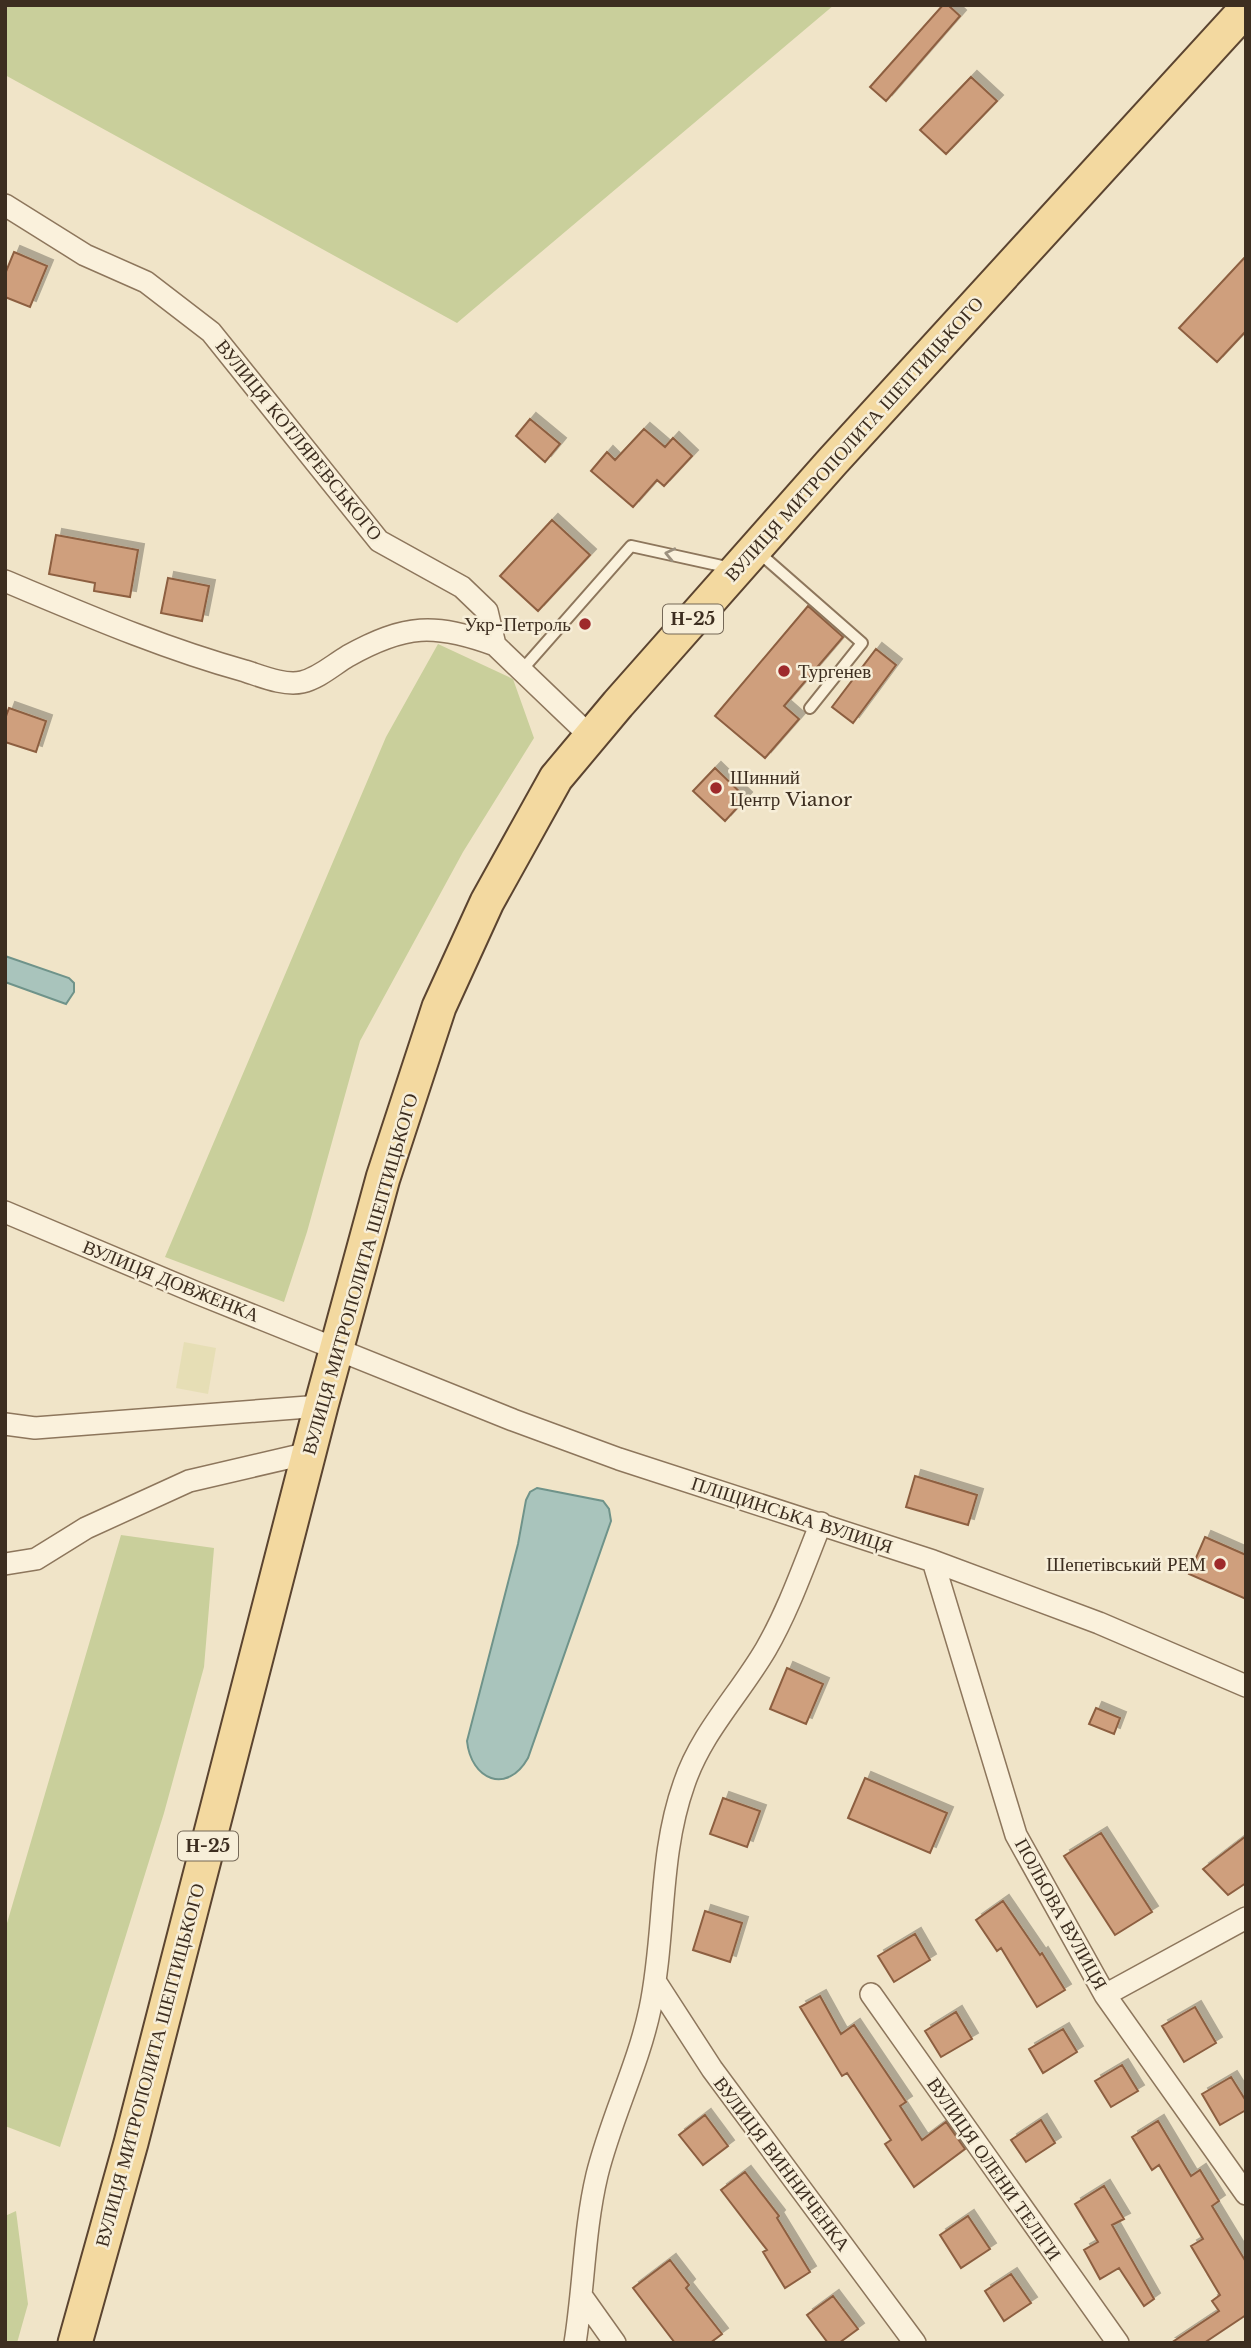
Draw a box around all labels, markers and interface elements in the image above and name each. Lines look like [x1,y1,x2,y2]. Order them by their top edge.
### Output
street label: ВУЛИЦЯ МИТРОПОЛИТА ШЕПТИЦЬКОГО [720,292,988,586]
street label: ВУЛИЦЯ КОТЛЯРЕВСЬКОГО [211,335,387,545]
one-way arrow [664,548,676,563]
road number: Н-25 [663,604,723,634]
place label: Укр-Петроль [464,613,571,636]
marker: Укр-Петроль [577,616,593,632]
place label: Тургенев [798,660,871,683]
marker: Тургенев [776,663,792,679]
place label: Шинний Центр Vianor [730,766,852,811]
marker: Шинний Центр Vianor [708,780,724,796]
street label: ВУЛИЦЯ МИТРОПОЛИТА ШЕПТИЦЬКОГО [297,1091,423,1457]
street label: ВУЛИЦЯ ДОВЖЕНКА [79,1235,263,1327]
street label: ПЛІЩИНСЬКА ВУЛИЦЯ [688,1472,896,1559]
place label: Шепетівський РЕМ [1046,1553,1206,1576]
marker: Шепетівський РЕМ [1212,1556,1228,1572]
road number: Н-25 [178,1832,238,1860]
street label: ПОЛЬОВА ВУЛИЦЯ [1010,1834,1112,1994]
street label: ВУЛИЦЯ МИТРОПОЛИТА ШЕПТИЦЬКОГО [90,1881,210,2249]
street label: ВУЛИЦЯ ВИННИЧЕНКА [709,2072,855,2256]
street label: ВУЛИЦЯ ОЛЕНИ ТЕЛІГИ [922,2073,1066,2265]

